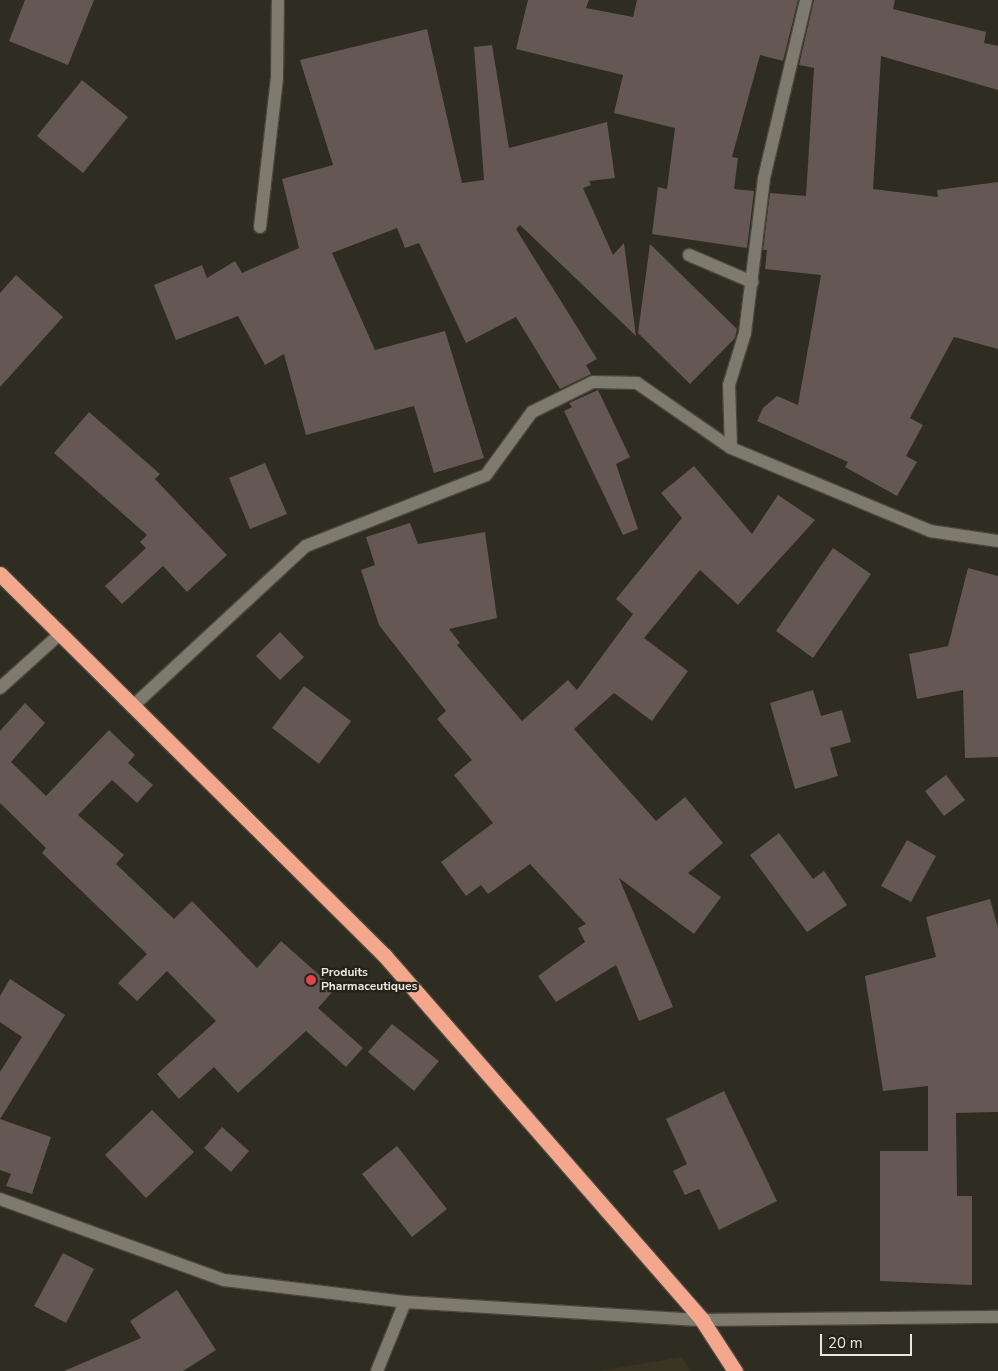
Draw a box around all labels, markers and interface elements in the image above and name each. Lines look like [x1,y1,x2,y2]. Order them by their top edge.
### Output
place label: Produits Pharmaceutiques [321,966,417,994]
marker: Produits Pharmaceutiques [305,974,317,986]
scale bar [823,1324,916,1356]
text: 20 m [828,1333,863,1353]

